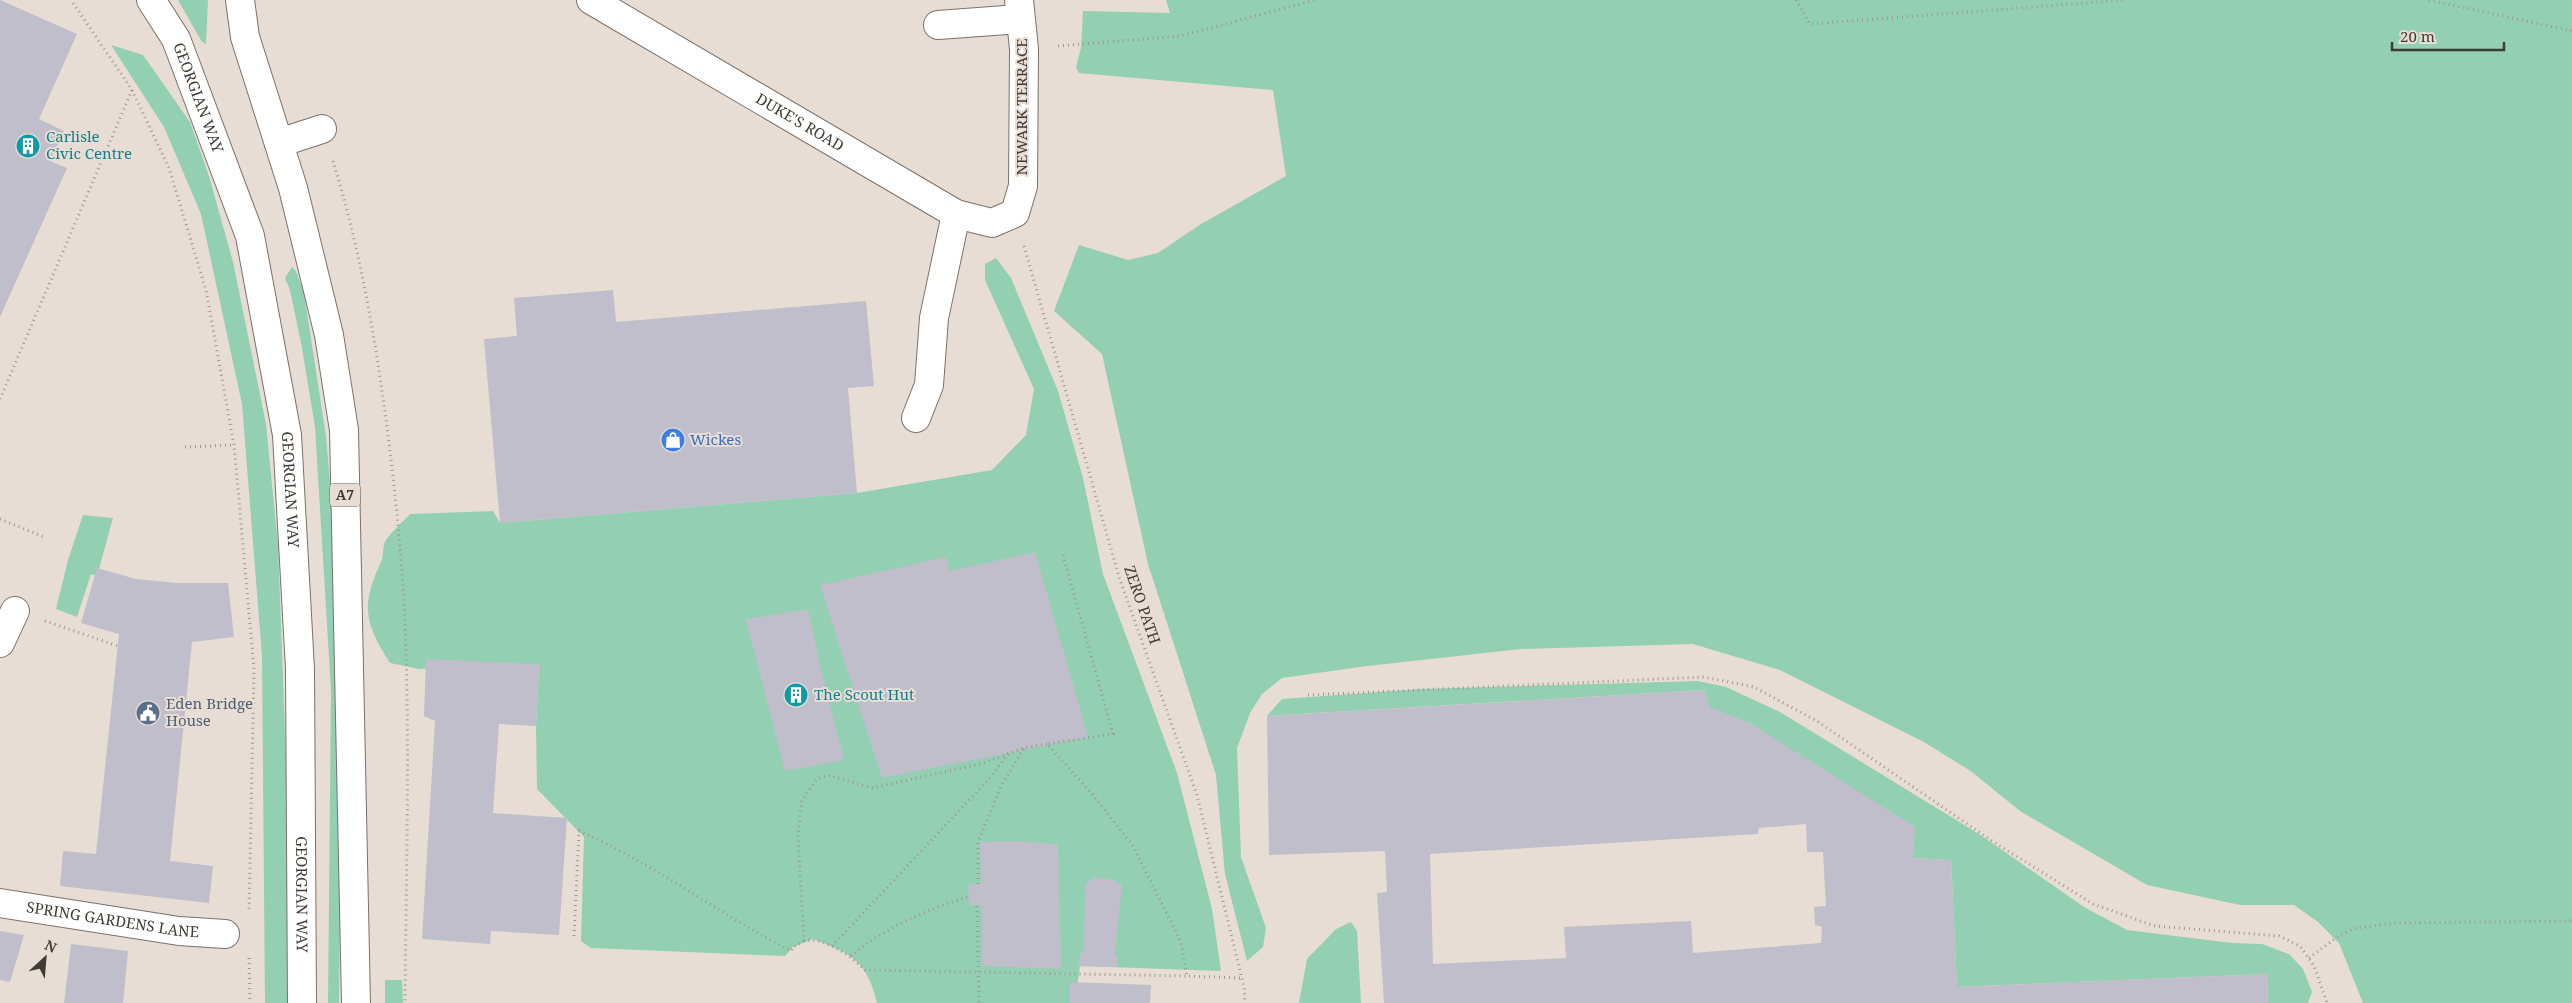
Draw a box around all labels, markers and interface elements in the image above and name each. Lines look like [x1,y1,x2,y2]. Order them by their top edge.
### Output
scale bar [2392,20,2504,52]
text: 20 m [2400,26,2435,46]
street label: NEWARK TERRACE [1011,38,1031,176]
street label: GEORGIAN WAY [169,39,229,156]
street label: DUKE'S ROAD [753,88,848,155]
place label: Carlisle Civic Centre [46,126,132,163]
building icon: Carlisle Civic Centre [15,133,41,159]
shop icon: Wickes [660,427,686,453]
place label: Wickes [690,429,741,449]
street label: GEORGIAN WAY [278,431,304,549]
road number: A7 [330,484,360,506]
street label: ZERO PATH [1120,563,1166,647]
building icon: The Scout Hut [783,682,809,708]
place label: The Scout Hut [814,684,914,704]
place label: Eden Bridge House [166,693,253,730]
public building icon: Eden Bridge House [135,700,161,726]
street label: GEORGIAN WAY [292,836,313,953]
street label: SPRING GARDENS LANE [25,896,200,941]
north arrow [20,933,70,983]
text: N [42,935,60,957]

